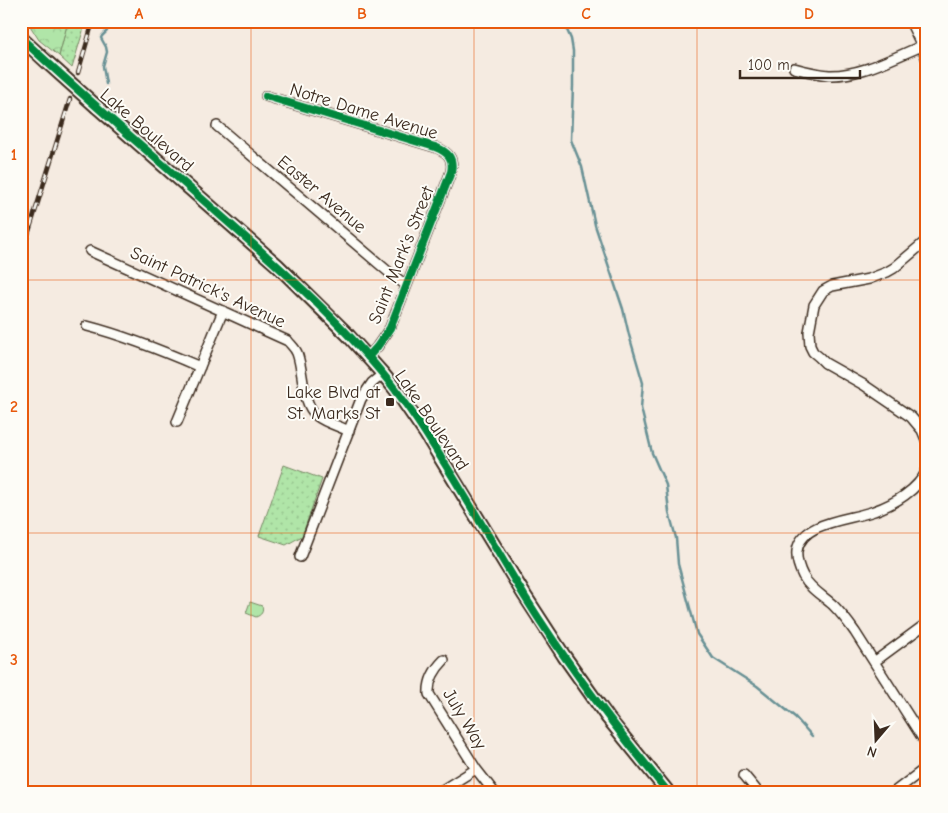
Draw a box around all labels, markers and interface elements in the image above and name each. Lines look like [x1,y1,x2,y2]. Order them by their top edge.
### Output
text: A [135,5,144,23]
text: B [357,5,367,23]
text: C [581,5,591,23]
text: D [804,5,814,23]
scale bar [740,48,860,80]
text: 100 m [748,56,790,74]
street label: Notre Dame Avenue [287,79,440,144]
street label: Lake Boulevard [96,84,198,177]
text: 1 [11,146,17,164]
street label: Easter Avenue [273,151,370,238]
street label: Saint Mark's Street [364,182,439,327]
street label: Saint Patrick's Avenue [127,242,289,333]
street label: Lake Boulevard [390,366,473,475]
place label: Lake Blvd at St. Marks St [286,382,381,424]
marker: Lake Blvd at St. Marks St [384,396,396,408]
text: 2 [10,398,18,416]
text: 3 [10,651,18,669]
street label: July Way [438,685,491,754]
north arrow [850,716,900,766]
text: N [865,742,879,761]

